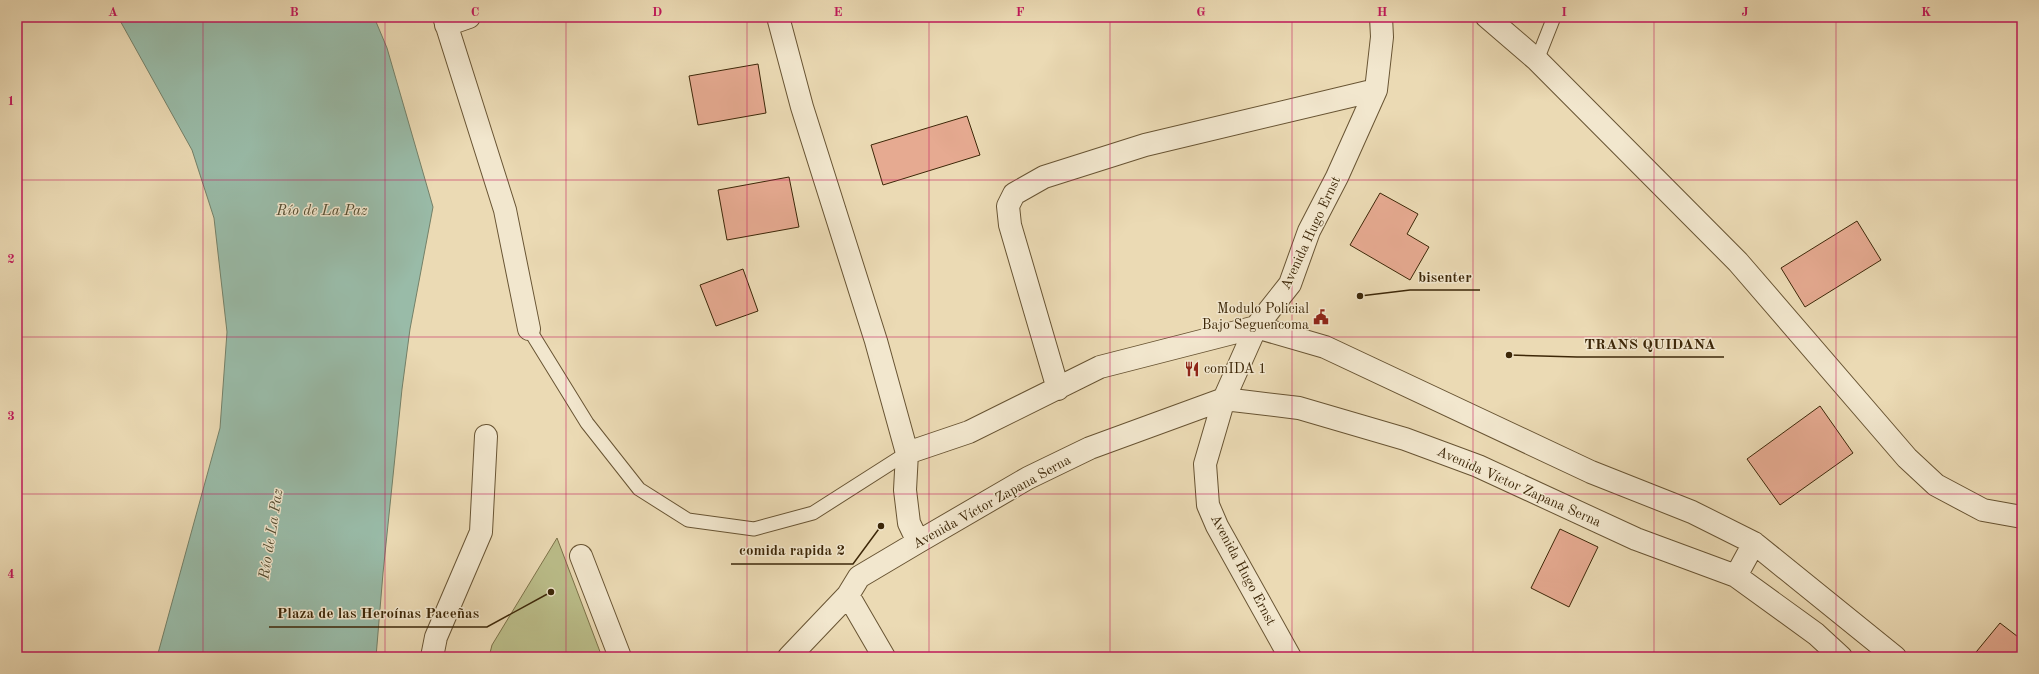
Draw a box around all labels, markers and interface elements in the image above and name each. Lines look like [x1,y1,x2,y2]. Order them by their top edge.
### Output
text: A [108,6,118,19]
text: B [289,6,299,19]
text: C [471,6,479,19]
text: D [652,6,662,19]
text: E [834,6,843,19]
text: F [1016,6,1025,19]
text: G [1196,6,1206,19]
text: H [1377,6,1388,19]
text: I [1561,6,1567,19]
text: J [1741,6,1749,19]
text: K [1921,6,1931,19]
text: 1 [7,95,15,108]
street label: Avenida Hugo Ernst [1279,174,1343,292]
water label: Río de La Paz [275,204,368,219]
text: 2 [7,253,15,266]
callout: bisenter [1410,263,1480,290]
text: bisenter [1418,271,1472,286]
place label: Modulo Policial Bajo Seguencoma [1202,302,1309,332]
public building icon: Modulo Policial Bajo Seguencoma [1312,308,1330,326]
callout: TRANS QUIDANA [1577,330,1724,357]
text: TRANS QUIDANA [1584,338,1716,353]
restaurant icon: comIDA 1 [1183,360,1201,378]
place label: comIDA 1 [1204,362,1266,376]
text: 3 [7,410,15,423]
street label: Avenida Víctor Zapana Serna [1435,444,1603,530]
street label: Avenida Víctor Zapana Serna [911,453,1073,551]
water label: Río de La Paz [257,487,287,581]
street label: Avenida Hugo Ernst [1208,512,1278,628]
callout: comida rapida 2 [731,537,853,564]
text: comida rapida 2 [739,544,845,559]
text: 4 [7,568,15,581]
callout: Plaza de las Heroínas Paceñas [269,600,487,627]
text: Plaza de las Heroínas Paceñas [277,607,479,622]

